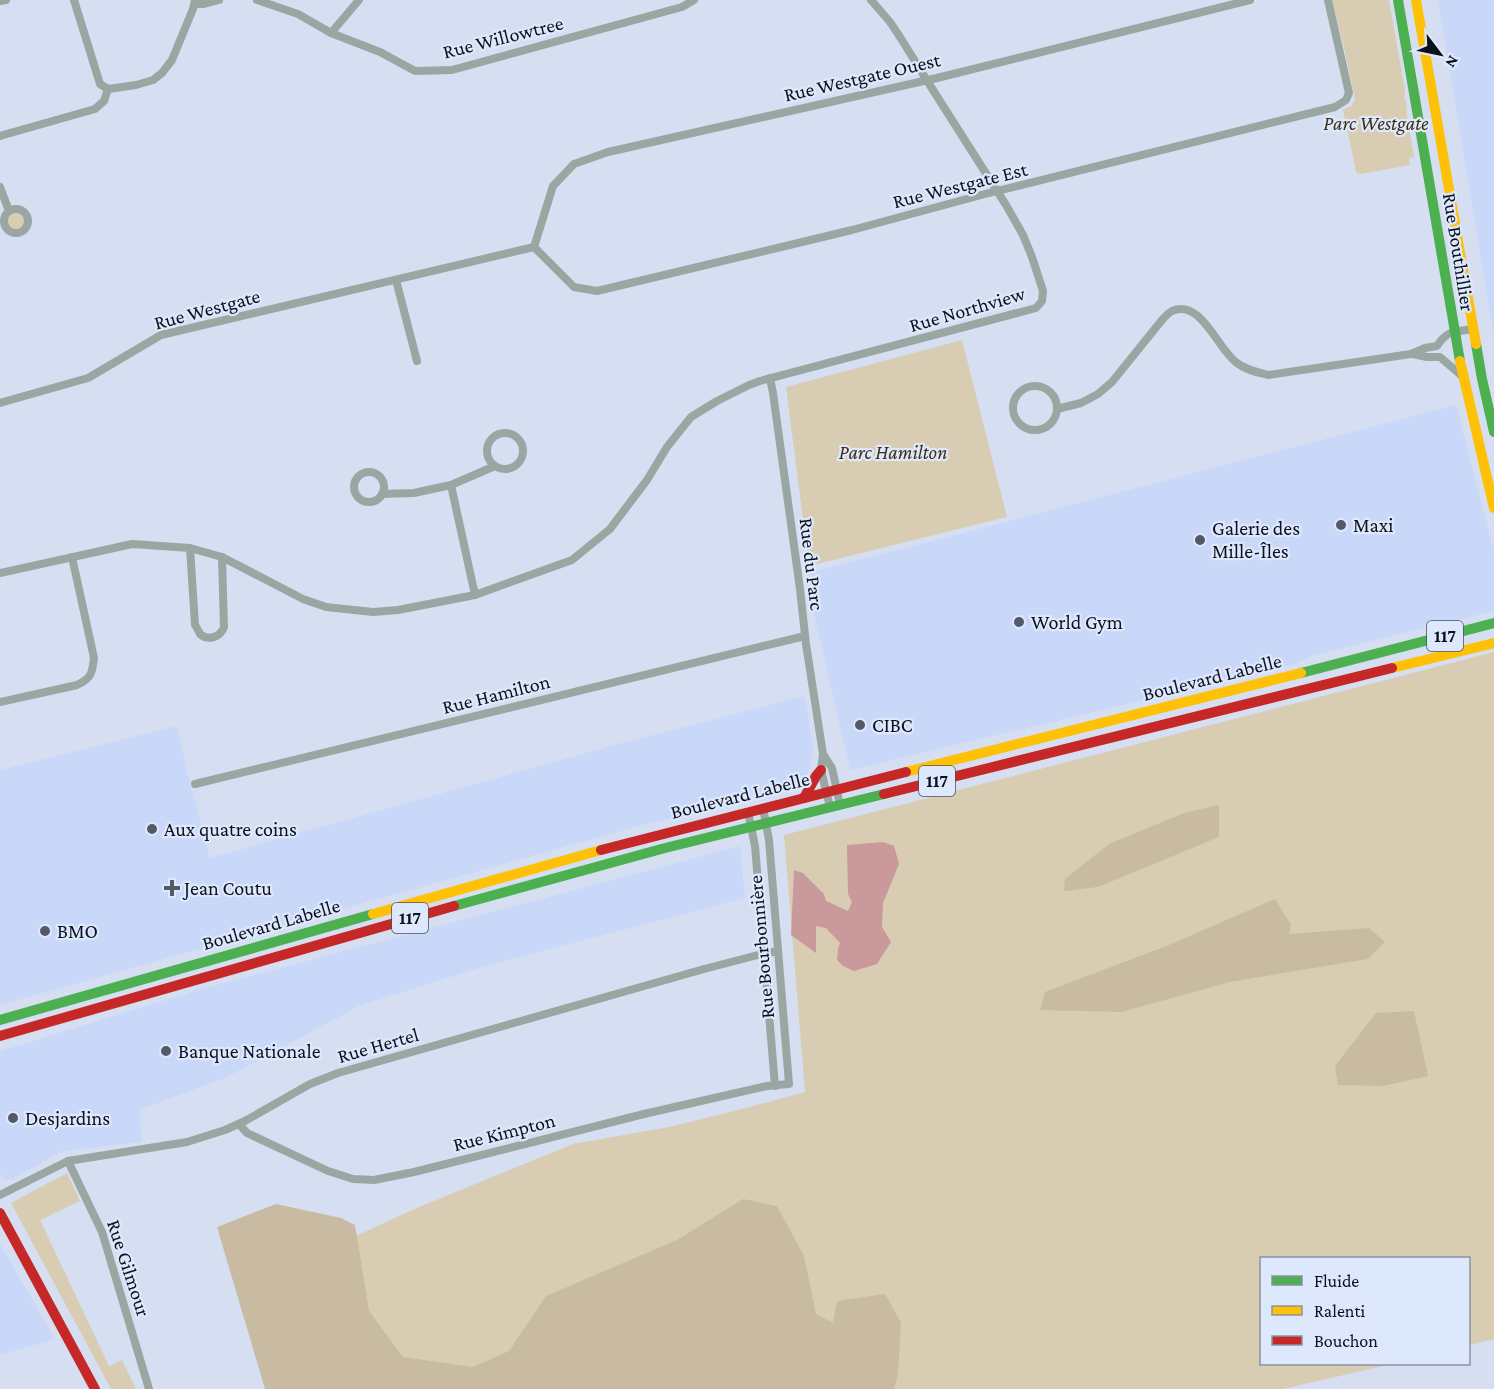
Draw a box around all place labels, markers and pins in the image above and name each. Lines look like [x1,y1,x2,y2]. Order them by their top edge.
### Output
place label: Maxi [1353,514,1394,536]
place label: Galerie des Mille-Îles [1212,517,1300,562]
marker: Maxi [1334,518,1348,532]
marker: Galerie des Mille-Îles [1193,533,1207,547]
place label: World Gym [1031,611,1123,634]
marker: World Gym [1012,615,1026,629]
place label: CIBC [872,714,913,736]
marker: CIBC [853,718,867,732]
place label: Aux quatre coins [164,818,297,841]
marker: Aux quatre coins [145,822,159,836]
place label: Jean Coutu [182,877,272,900]
marker: Jean Coutu [165,881,179,895]
place label: BMO [57,920,98,942]
marker: BMO [38,924,52,938]
place label: Banque Nationale [178,1040,321,1063]
marker: Banque Nationale [159,1044,173,1058]
place label: Desjardins [25,1107,110,1130]
marker: Desjardins [6,1111,20,1125]

